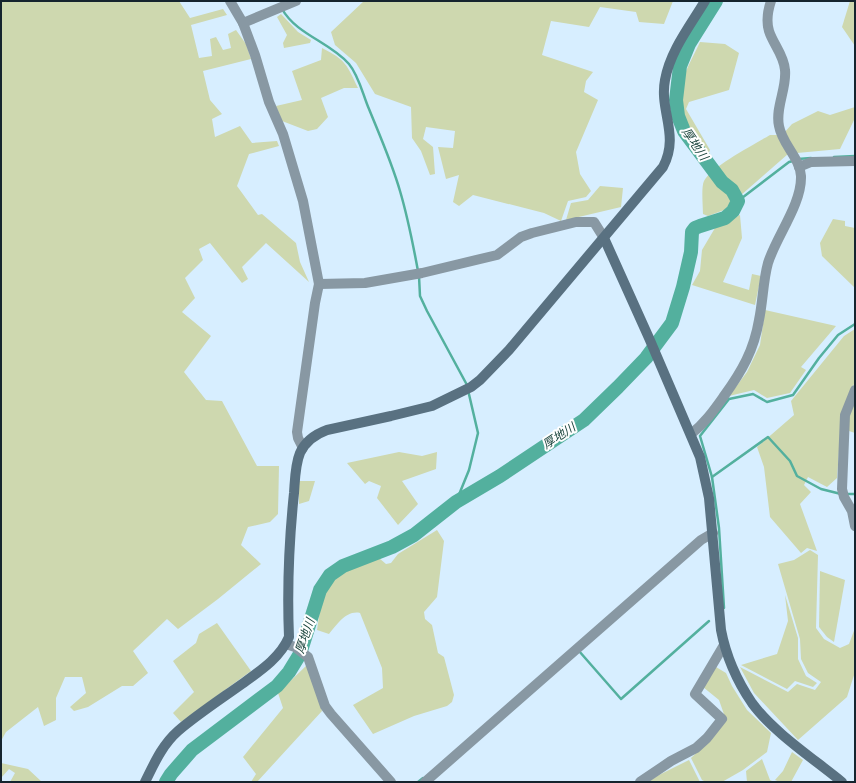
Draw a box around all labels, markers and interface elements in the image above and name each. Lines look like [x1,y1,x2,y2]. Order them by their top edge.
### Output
water label: 厚地川 [679,125,712,164]
water label: 厚地川 [540,419,580,452]
water label: 厚地川 [293,615,318,655]

